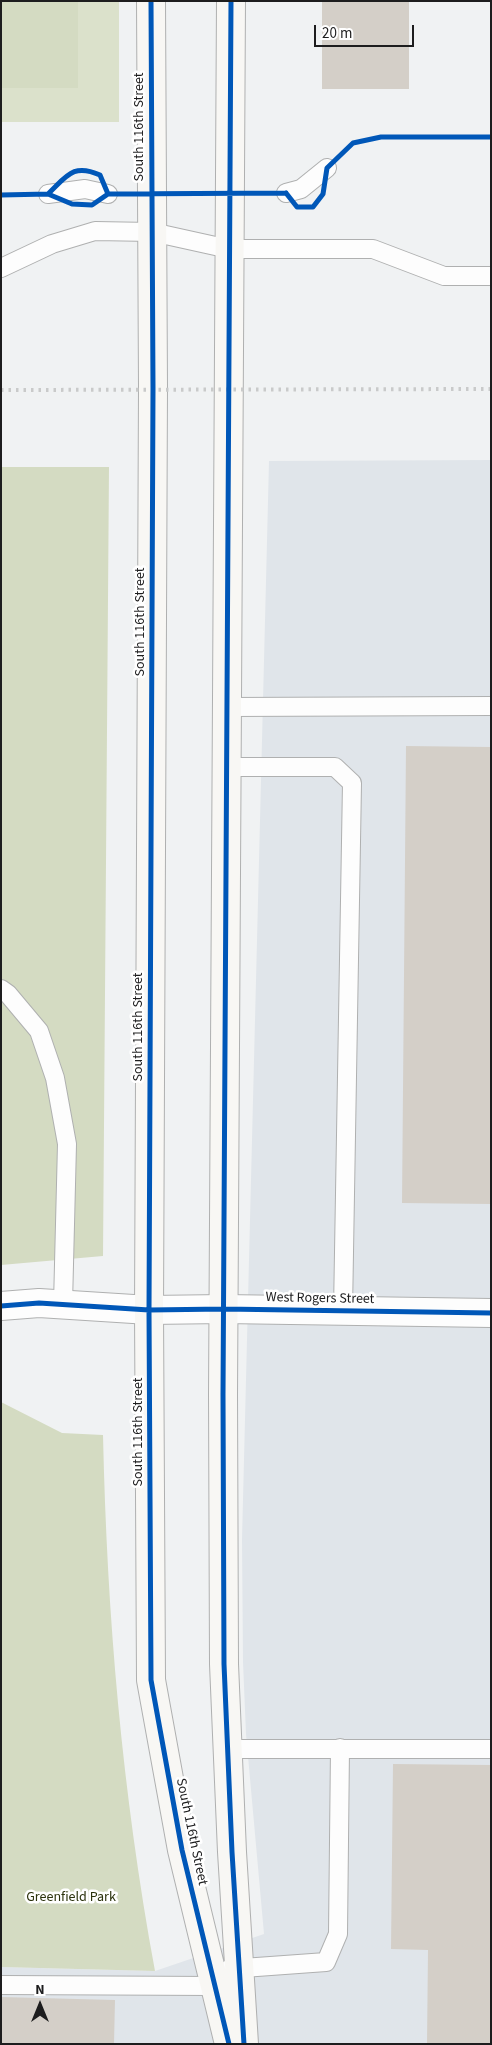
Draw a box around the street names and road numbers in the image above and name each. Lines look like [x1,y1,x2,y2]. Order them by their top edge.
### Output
street label: South 116th Street [132,73,148,181]
street label: South 116th Street [133,568,149,676]
street label: South 116th Street [131,973,147,1081]
street label: West Rogers Street [265,1290,375,1308]
street label: South 116th Street [131,1378,147,1486]
street label: South 116th Street [171,1777,211,1887]

